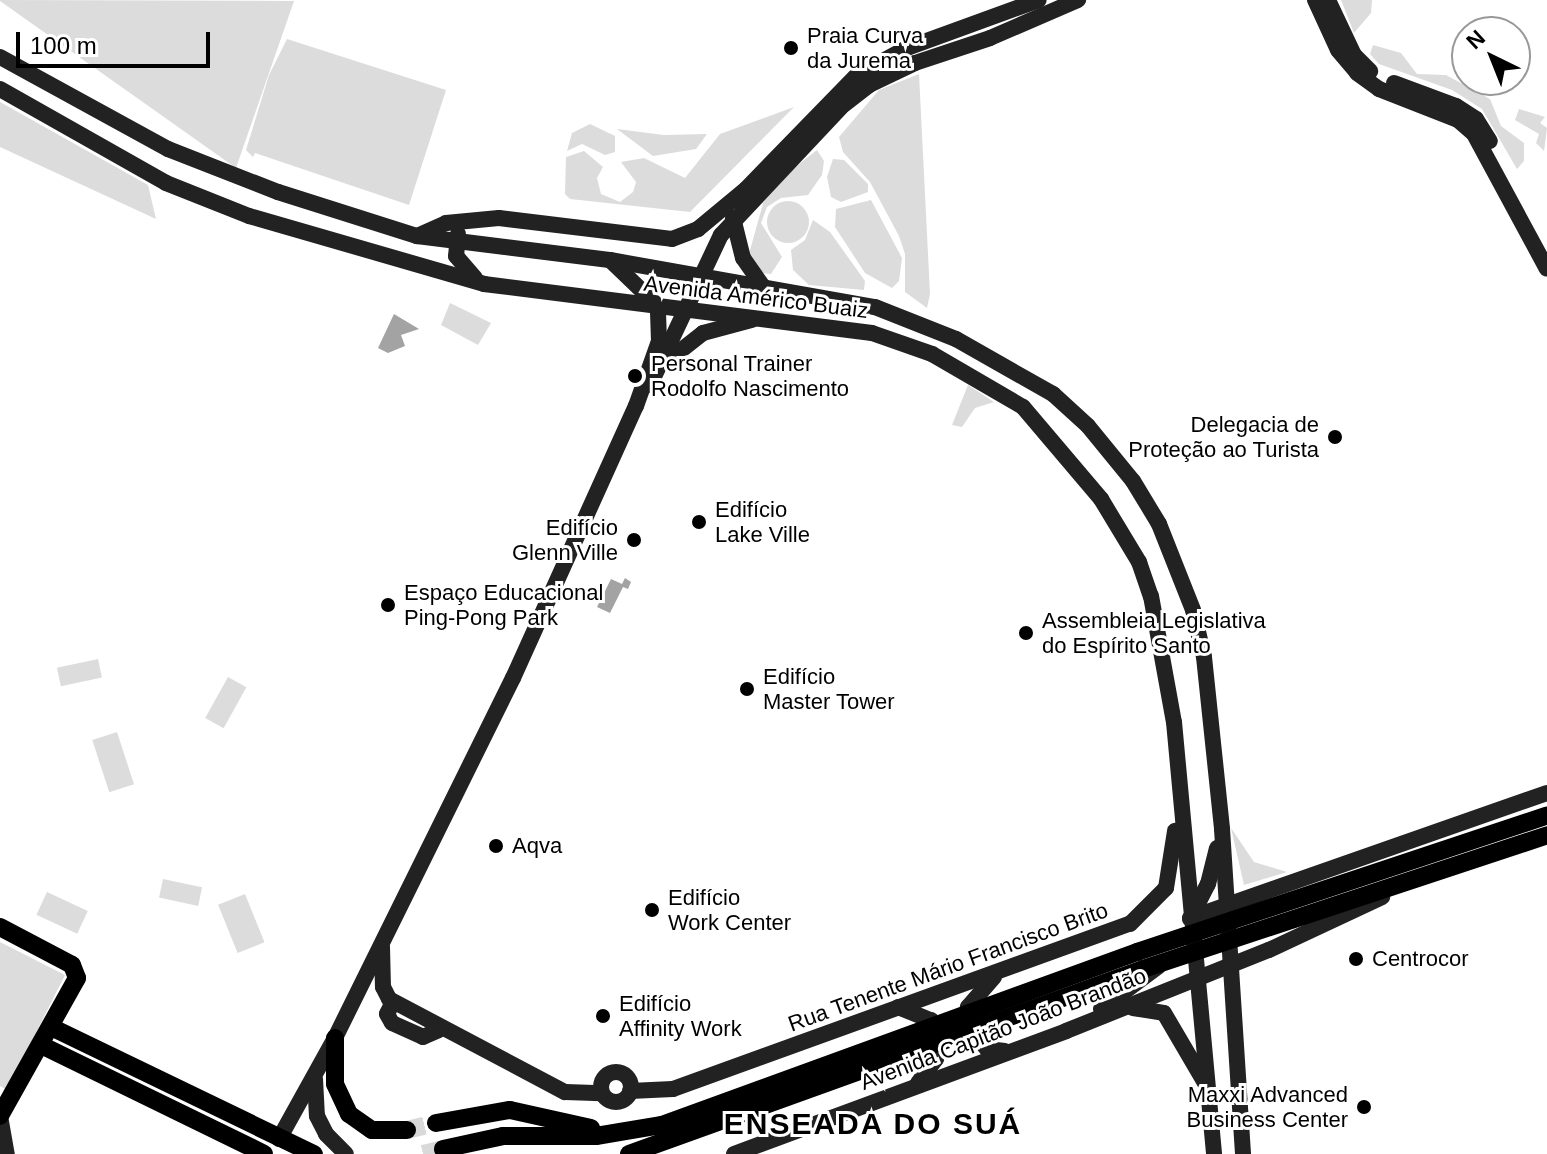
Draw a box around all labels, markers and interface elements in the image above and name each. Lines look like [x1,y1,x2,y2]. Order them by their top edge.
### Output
scale bar [20,16,214,66]
north arrow [1451,16,1531,96]
place label: Praia Curva da Jurema [807,22,923,74]
text: N [1461,25,1490,54]
text: 100 m [30,32,97,59]
marker: Praia Curva da Jurema [782,39,800,57]
street label: Avenida Américo Buaiz [642,270,870,324]
place label: Personal Trainer Rodolfo Nascimento [651,350,849,402]
marker: Personal Trainer Rodolfo Nascimento [626,367,644,385]
place label: Delegacia de Proteção ao Turista [1128,411,1319,462]
marker: Delegacia de Proteção ao Turista [1326,428,1344,446]
place label: Edifício Lake Ville [715,496,810,548]
marker: Edifício Lake Ville [690,513,708,531]
place label: Edifício Glenn Ville [512,514,618,566]
marker: Edifício Glenn Ville [625,531,643,549]
place label: Espaço Educacional Ping-Pong Park [404,579,603,630]
marker: Espaço Educacional Ping-Pong Park [379,596,397,614]
place label: Assembleia Legislativa do Espírito Santo [1042,607,1266,658]
marker: Assembleia Legislativa do Espírito Santo [1017,624,1035,642]
place label: Edifício Master Tower [763,663,895,714]
marker: Edifício Master Tower [738,680,756,698]
place label: Aqva [512,833,562,859]
marker: Aqva [487,837,505,855]
place label: Edifício Work Center [668,884,791,936]
street label: Rua Tenente Mário Francisco Brito [784,897,1112,1037]
marker: Edifício Work Center [643,901,661,919]
place label: Centrocor [1372,946,1469,972]
marker: Centrocor [1347,950,1365,968]
street label: Avenida Capitão João Brandão [856,962,1150,1096]
place label: Edifício Affinity Work [619,990,742,1042]
marker: Edifício Affinity Work [594,1007,612,1025]
place label: Maxxi Advanced Business Center [1187,1081,1348,1132]
marker: Maxxi Advanced Business Center [1355,1098,1373,1116]
district label: ENSEADA DO SUÁ [723,1106,1023,1142]

